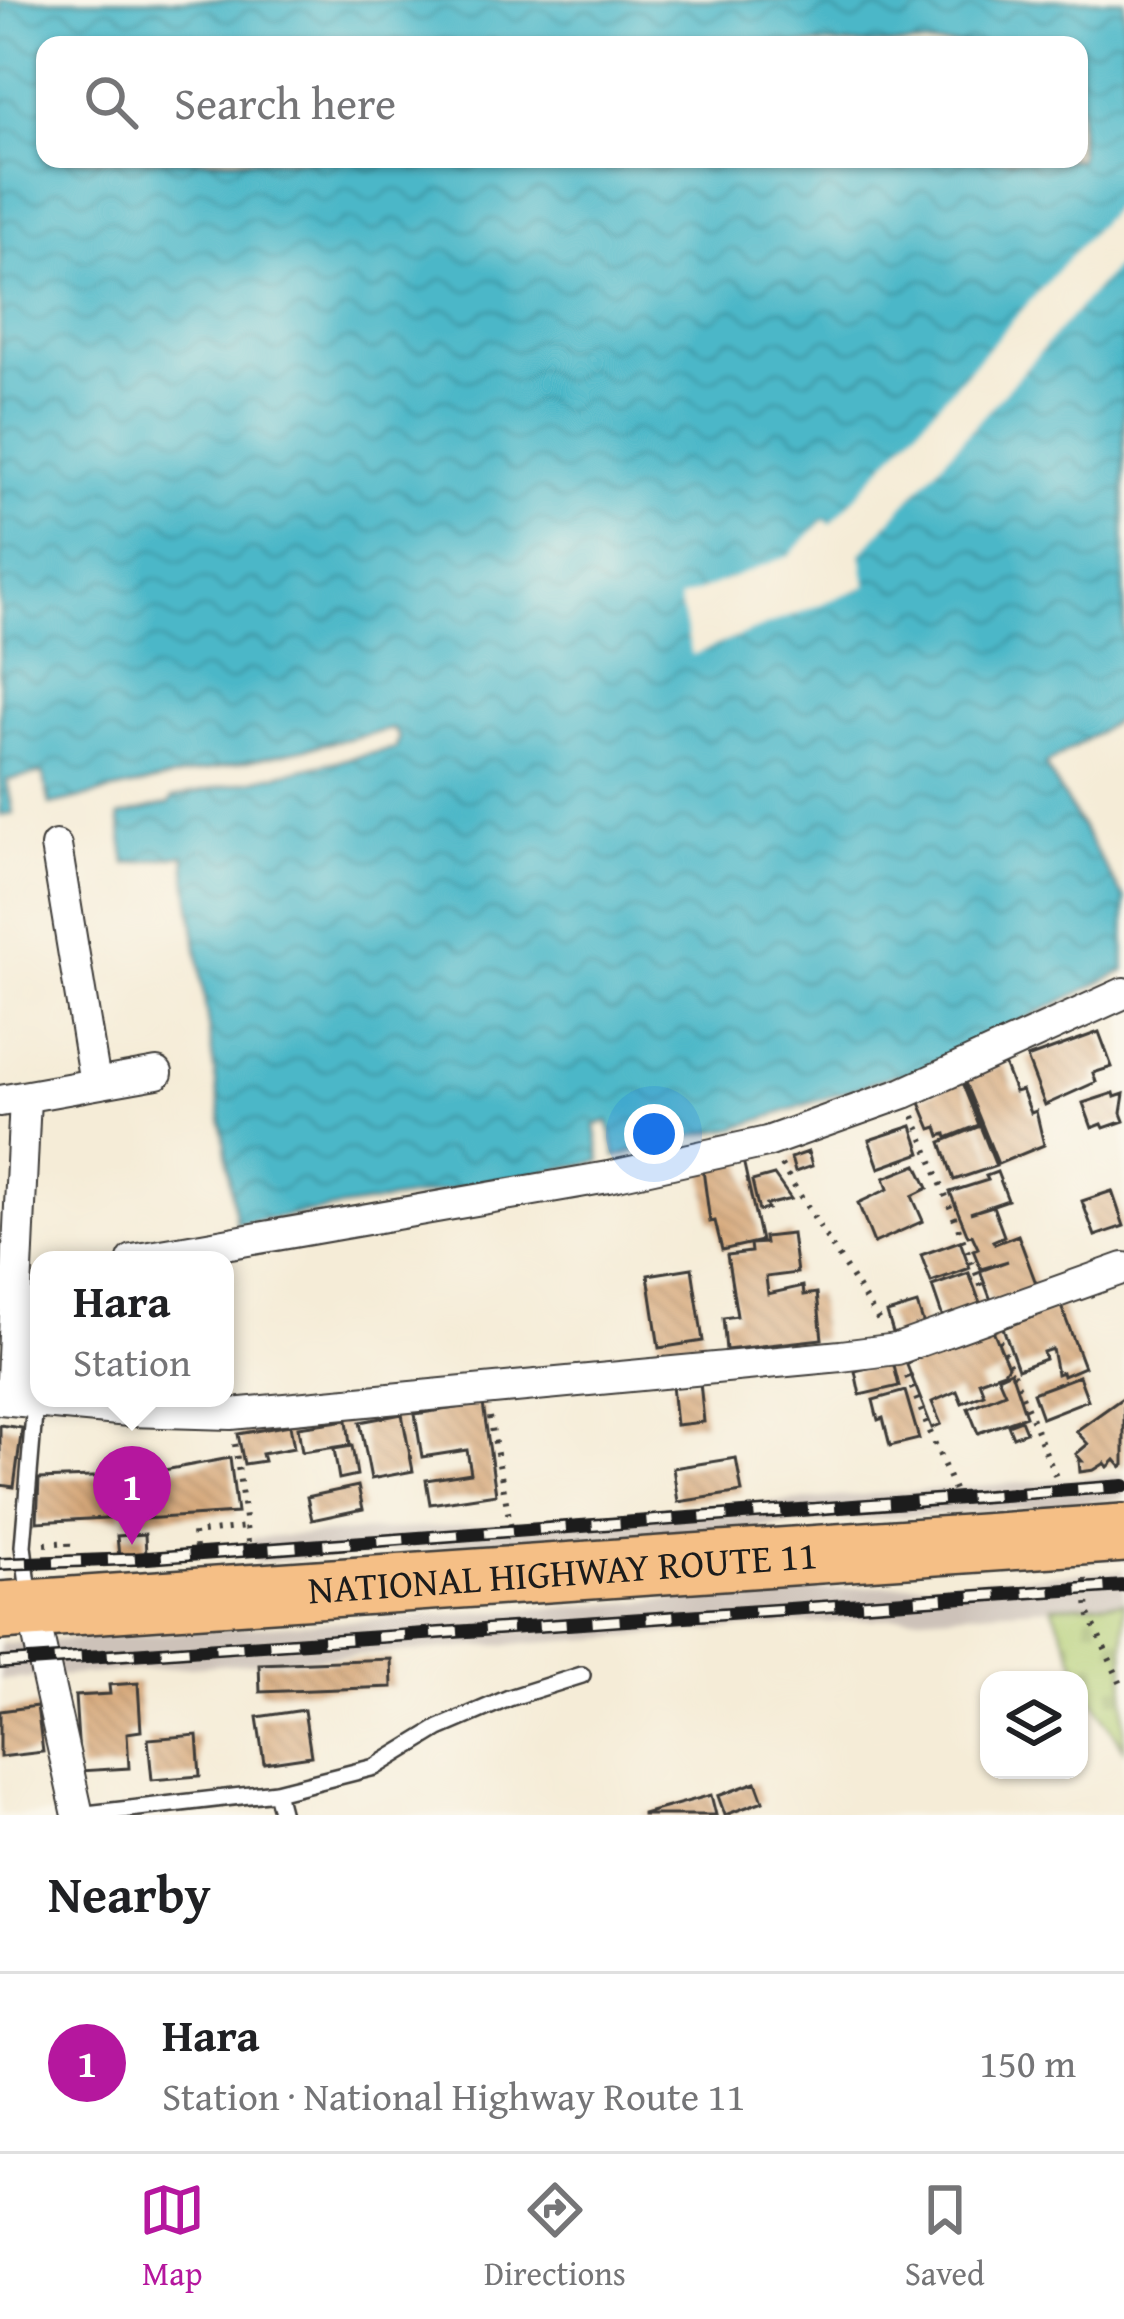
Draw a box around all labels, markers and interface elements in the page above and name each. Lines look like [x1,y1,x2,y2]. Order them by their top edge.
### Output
search box [36,36,1088,168]
icon: search [78,69,144,135]
text: Search here [174,70,396,135]
your location [624,1104,684,1164]
popup [30,1251,234,1407]
text: Hara [73,1268,171,1333]
text: Station [73,1333,191,1390]
pin: 1 [93,1446,171,1545]
street label: NATIONAL HIGHWAY ROUTE 11 [306,1525,819,1618]
map controls [980,1671,1088,1779]
button: layers [980,1671,1088,1779]
text: Nearby [48,1856,211,1931]
text: Hara [162,2002,260,2067]
text: 1 [77,2034,97,2091]
text: 150 m [979,2034,1076,2091]
text: Station · National Highway Route 11 [162,2067,745,2124]
tab: Map [139,2177,205,2297]
tab: Directions [484,2177,626,2297]
tab: Saved [905,2177,985,2297]

